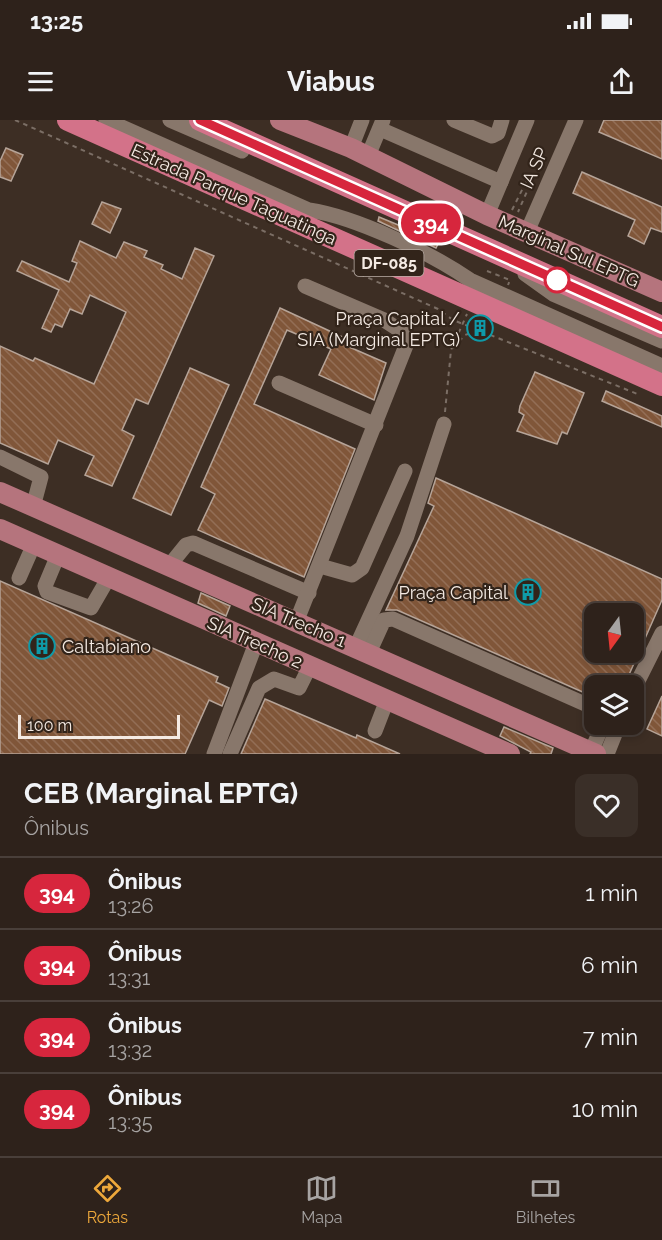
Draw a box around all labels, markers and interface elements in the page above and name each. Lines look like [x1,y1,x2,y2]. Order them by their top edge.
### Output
text: 13:25 [30,8,83,34]
icon: menu [24,65,57,98]
icon: share [605,65,638,98]
text: Viabus [287,66,375,97]
street label: Estrada Parque Taguatinga [128,139,340,249]
street label: IA SP [516,144,552,192]
line badge: 394 [396,204,466,242]
street label: Marginal Sul EPTG [495,210,643,292]
text: 394 [413,211,449,236]
road number: DF-085 [354,250,424,276]
unlabelled marker [544,267,570,293]
place label: Praça Capital / SIA (Marginal EPTG) [297,308,460,350]
building icon: Praça Capital / SIA (Marginal EPTG) [465,313,495,343]
building icon: Praça Capital [513,577,543,607]
place label: Praça Capital [399,582,508,603]
street label: SIA Trecho 1 [249,593,350,651]
north arrow [584,603,644,663]
map controls [584,603,644,735]
street label: SIA Trecho 2 [204,612,306,672]
building icon: Caltabiano [27,631,57,661]
place label: Caltabiano [62,636,151,657]
button: layers [584,675,644,735]
scale bar [18,712,180,740]
text: 100 m [27,716,72,735]
button: heart [575,774,638,837]
text: CEB (Marginal EPTG) [24,777,298,810]
text: Ônibus [24,816,89,840]
text: Ônibus [108,868,182,894]
text: 1 min [585,880,638,906]
text: 394 [39,881,75,906]
text: 13:26 [108,894,153,918]
text: Ônibus [108,940,182,966]
text: 6 min [581,952,638,978]
text: 394 [39,953,75,978]
text: 13:31 [108,966,150,990]
text: Ônibus [108,1012,182,1038]
text: 7 min [583,1024,638,1050]
text: 394 [39,1025,75,1050]
text: 13:32 [108,1038,152,1062]
text: Ônibus [108,1084,182,1110]
text: 10 min [572,1096,638,1122]
text: 394 [39,1097,75,1122]
text: 13:35 [108,1110,153,1134]
tab: Rotas [87,1172,128,1227]
tab: Mapa [301,1172,343,1227]
tab: Bilhetes [516,1172,575,1227]

